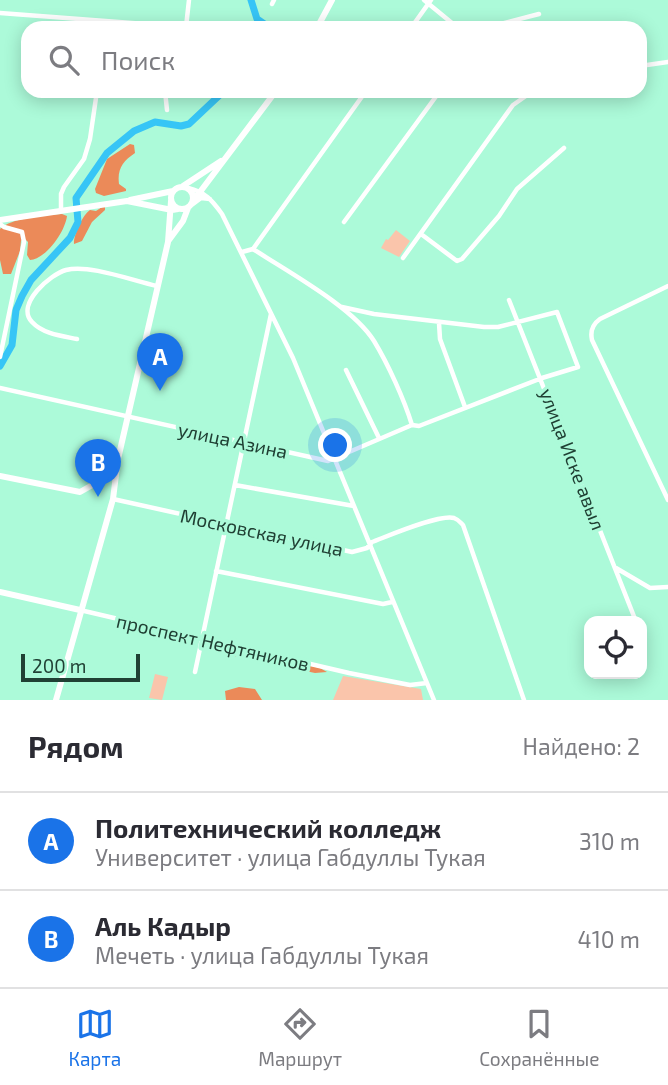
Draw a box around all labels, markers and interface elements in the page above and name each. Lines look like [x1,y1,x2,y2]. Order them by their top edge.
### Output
search box [21,21,647,98]
icon: search [45,41,83,79]
text: Поиск [101,44,175,75]
pin: A [137,333,183,391]
street label: улица Иске авыл [534,385,611,533]
street label: улица Азина [176,417,290,464]
your location [318,428,352,462]
pin: B [75,439,121,497]
street label: Московская улица [178,503,346,561]
street label: проспект Нефтяников [114,609,312,675]
map controls [584,616,647,679]
button: locate [584,616,647,679]
scale bar [21,651,140,683]
text: 200 m [32,654,86,677]
text: Рядом [28,728,124,764]
text: Найдено: 2 [523,732,640,760]
text: Политехнический колледж [95,812,441,843]
text: A [43,827,59,855]
text: 310 m [579,827,640,855]
text: Университет · улица Габдуллы Тукая [95,843,486,871]
text: Аль Кадыр [95,910,231,941]
text: B [44,925,58,953]
text: 410 m [578,925,640,953]
text: Мечеть · улица Габдуллы Тукая [95,941,429,969]
tab: Карта [68,1005,121,1070]
tab: Маршрут [258,1005,342,1070]
tab: Сохранённые [479,1005,600,1070]

